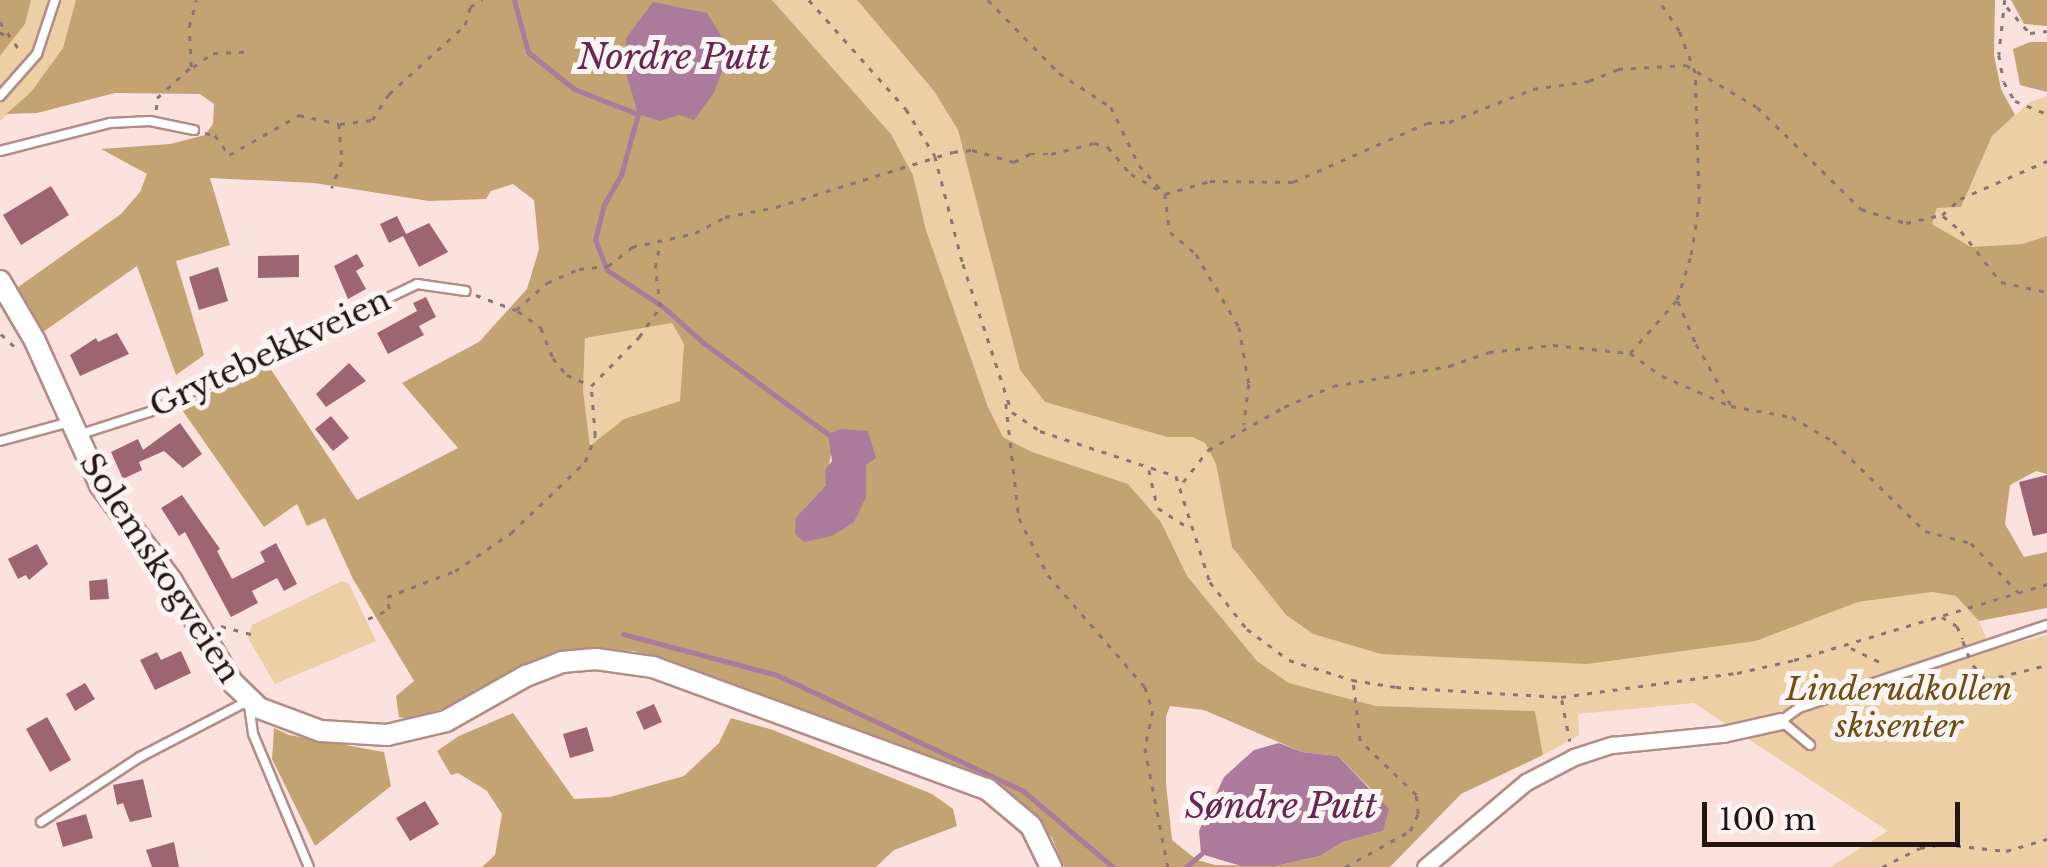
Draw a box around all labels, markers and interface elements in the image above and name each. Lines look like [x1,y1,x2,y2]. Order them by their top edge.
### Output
water label: Nordre Putt [577,36,771,78]
street label: Grytebekkveien [144,280,396,426]
street label: Solemskogveien [71,446,249,690]
park label: Linderudkollen skisenter [1785,671,2013,746]
scale bar [1707,782,1964,844]
water label: Søndre Putt [1185,785,1377,827]
text: 100 m [1719,801,1816,838]

